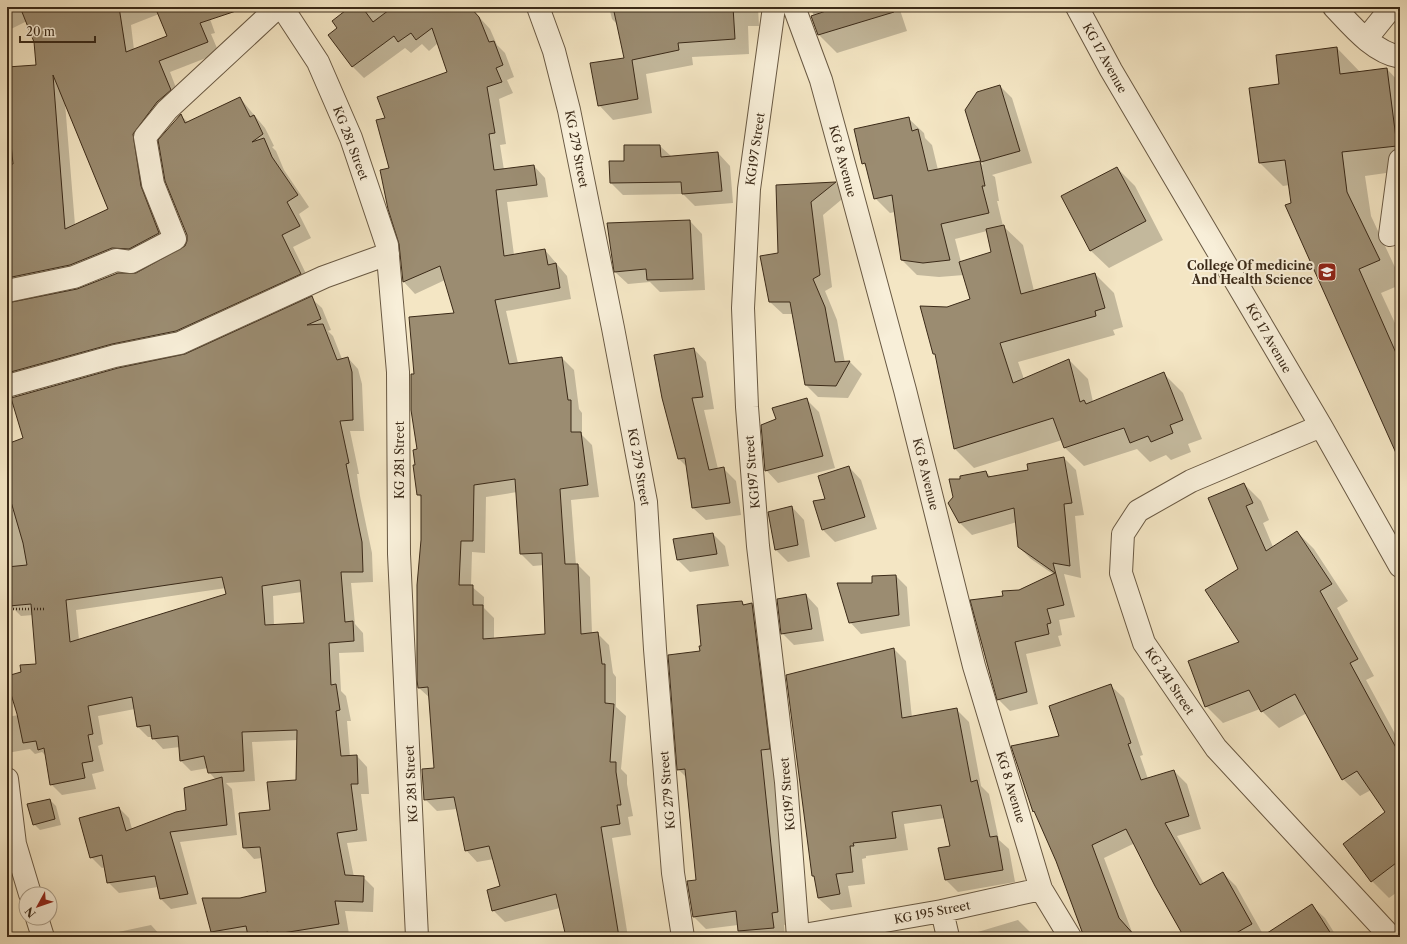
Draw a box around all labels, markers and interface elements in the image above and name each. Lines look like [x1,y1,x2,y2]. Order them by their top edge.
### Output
scale bar [20,18,95,44]
street label: KG 17 Avenue [1080,20,1131,96]
text: 20 m [26,24,55,39]
street label: KG 281 Street [330,104,372,183]
street label: KG 279 Street [562,109,592,190]
street label: KG197 Street [742,111,768,186]
street label: KG 8 Avenue [826,123,860,199]
place label: College Of medicine And Health Science [1187,258,1313,287]
school or university icon: College Of medicine And Health Science [1316,261,1338,283]
street label: KG 17 Avenue [1243,301,1295,376]
street label: KG 281 Street [392,420,407,499]
street label: KG 279 Street [625,427,653,508]
street label: KG197 Street [741,434,763,509]
street label: KG 8 Avenue [910,436,942,512]
street label: KG 241 Street [1142,645,1198,718]
street label: KG 281 Street [401,744,421,823]
street label: KG 279 Street [656,749,678,830]
street label: KG 8 Avenue [993,749,1029,825]
street label: KG197 Street [776,756,798,831]
north arrow [18,886,58,926]
street label: KG 195 Street [893,897,972,927]
text: N [22,904,39,921]

